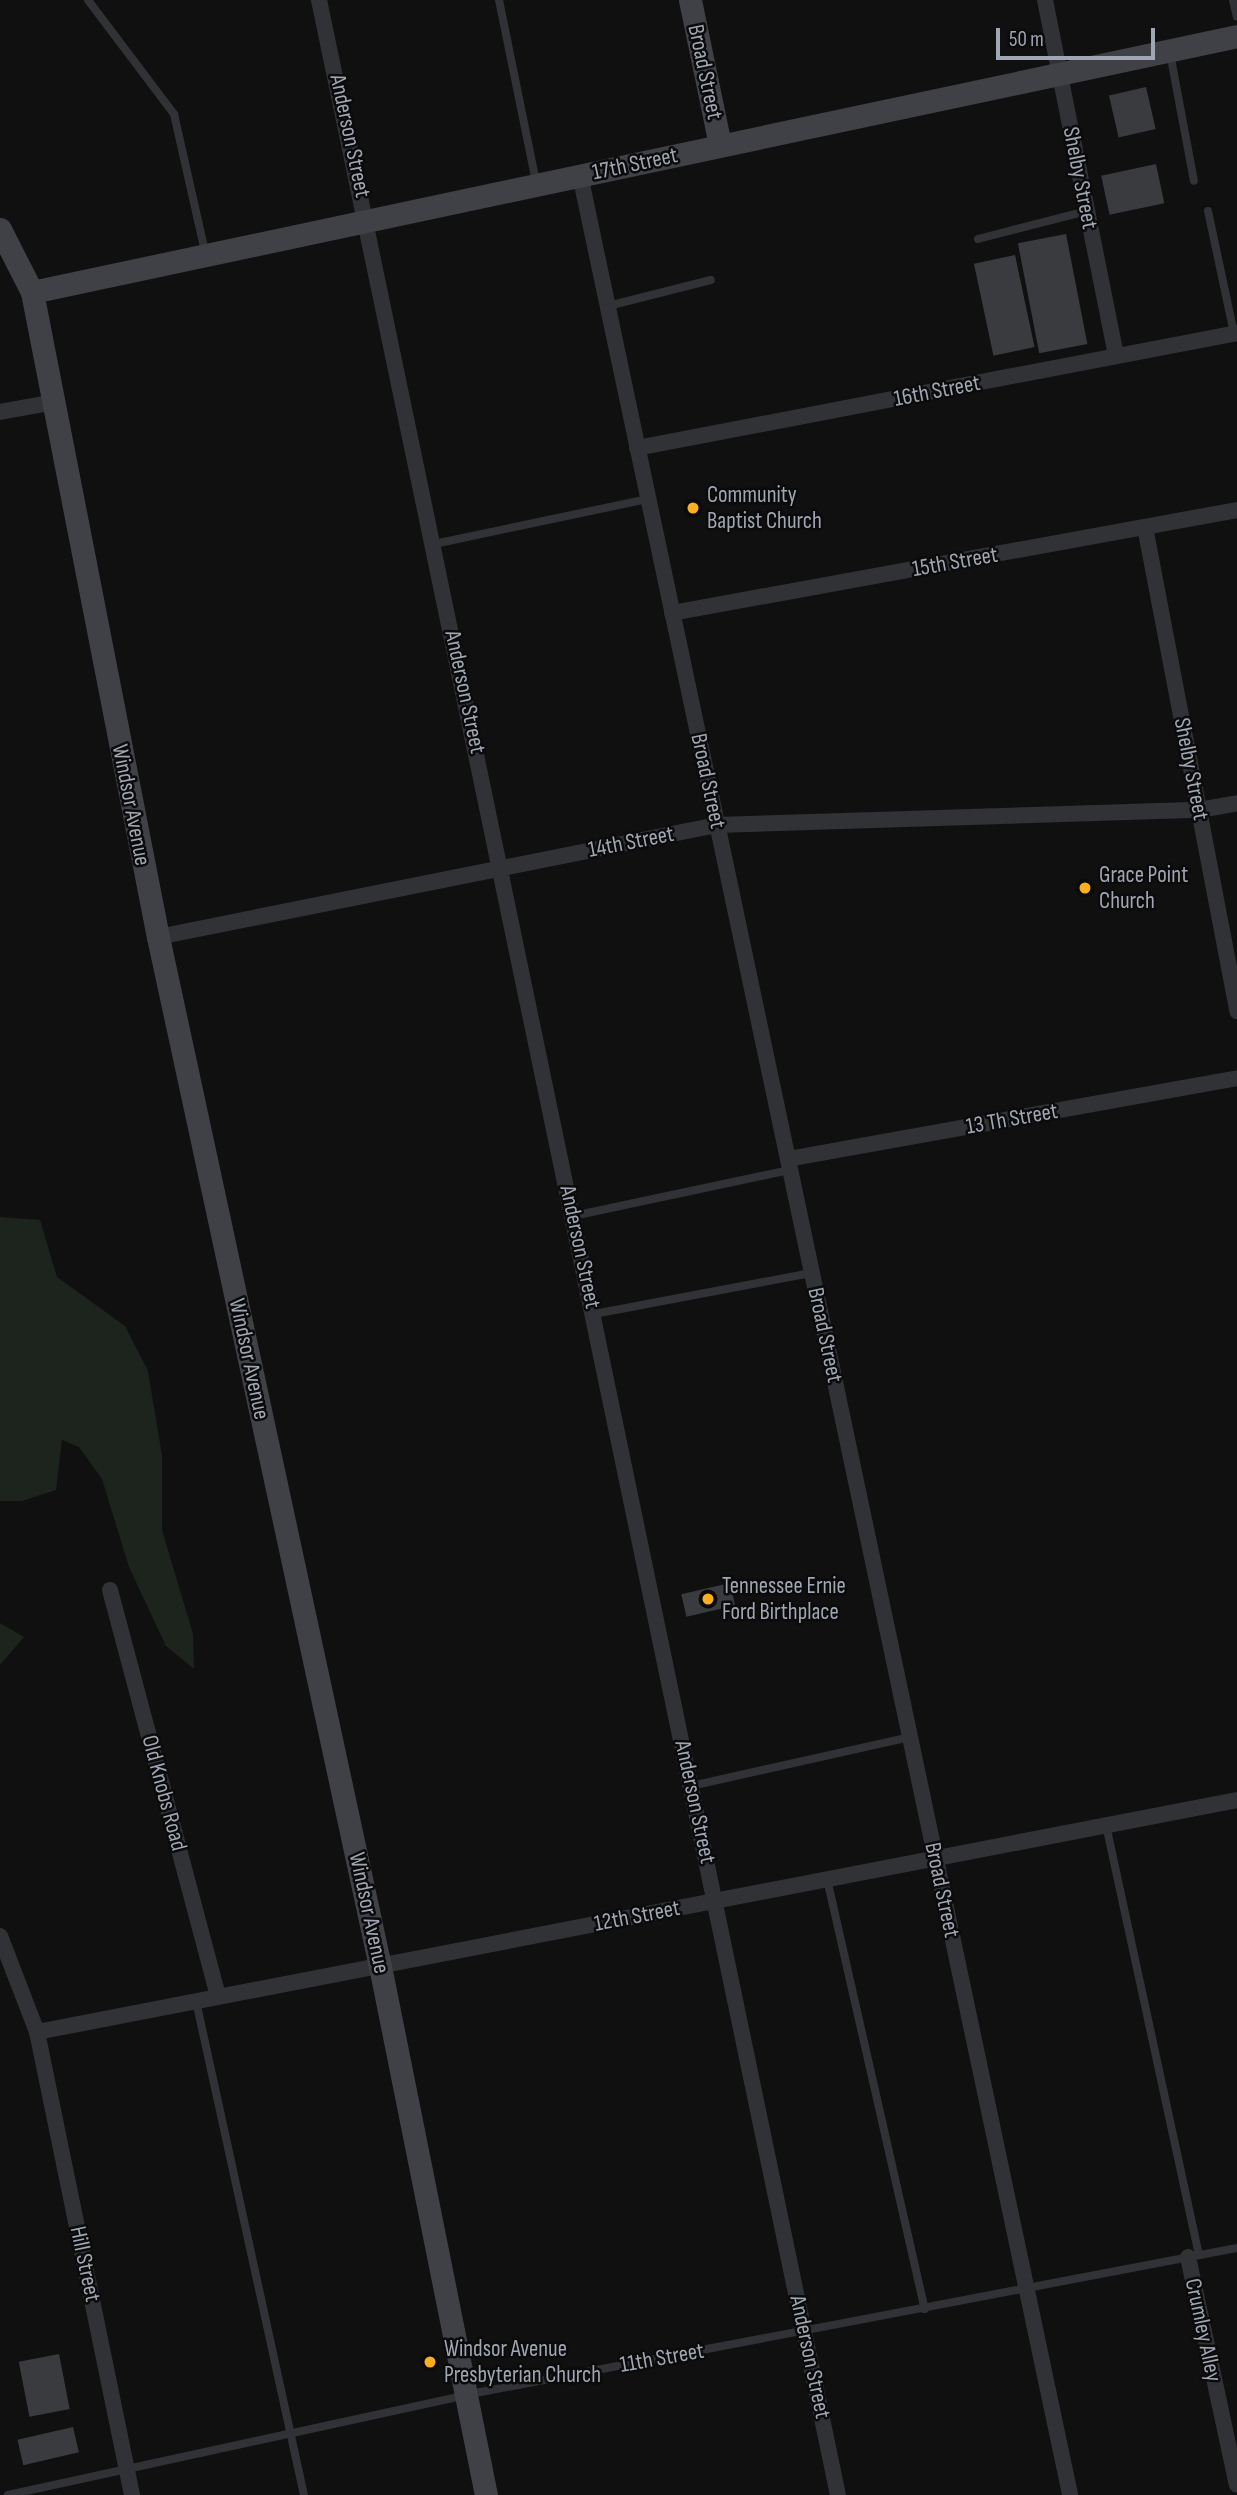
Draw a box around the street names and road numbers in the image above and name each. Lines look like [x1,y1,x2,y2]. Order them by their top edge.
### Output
street label: Broad Street [681,22,729,122]
street label: Anderson Street [324,72,376,200]
street label: Shelby Street [1057,124,1103,232]
street label: 17th Street [590,142,680,186]
street label: 16th Street [892,369,982,413]
street label: 15th Street [910,541,1000,583]
street label: Anderson Street [439,628,491,756]
street label: Shelby Street [1168,715,1214,823]
street label: Broad Street [684,731,732,831]
street label: Windsor Avenue [106,742,156,868]
street label: 14th Street [586,820,676,864]
street label: 13 Th Street [964,1097,1060,1141]
street label: Anderson Street [554,1183,606,1311]
street label: Broad Street [801,1285,849,1385]
street label: Windsor Avenue [223,1296,275,1422]
street label: Old Knobs Road [135,1732,193,1854]
street label: Anderson Street [669,1738,721,1866]
street label: Broad Street [918,1840,966,1940]
street label: Windsor Avenue [343,1850,395,1976]
street label: 12th Street [592,1894,682,1938]
street label: Hill Street [64,2224,106,2304]
street label: Crumley Alley [1179,2276,1227,2384]
street label: Anderson Street [784,2293,836,2421]
street label: 11th Street [618,2337,706,2379]

